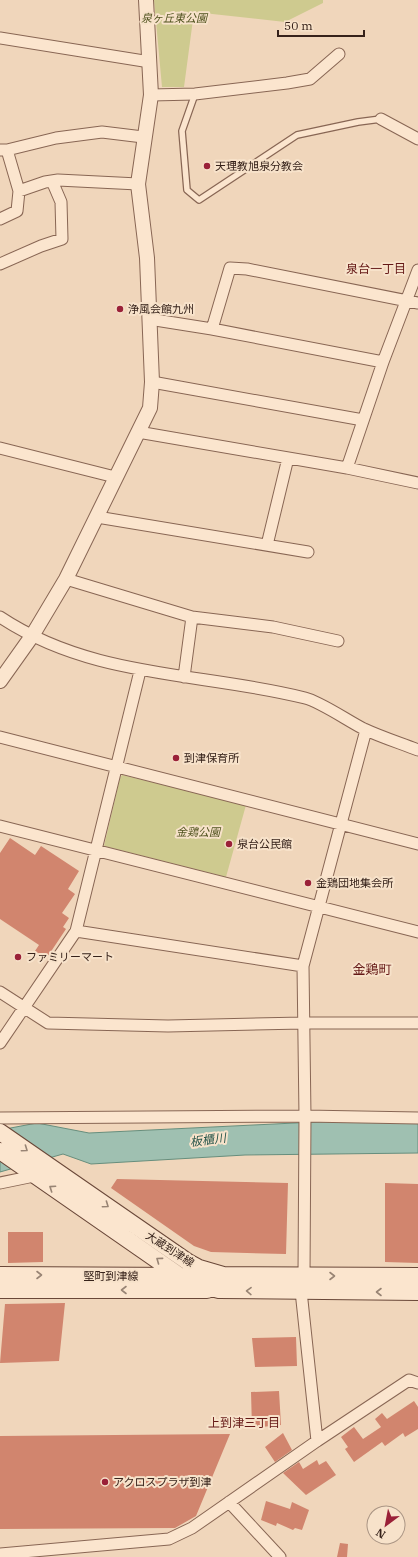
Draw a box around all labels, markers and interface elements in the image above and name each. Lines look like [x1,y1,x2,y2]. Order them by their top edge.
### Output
park label: 泉ヶ丘東公園 [141,11,209,25]
scale bar [278,12,364,38]
text: 50 m [284,18,313,33]
place label: 天理教旭泉分教会 [215,159,303,173]
marker: 天理教旭泉分教会 [202,161,212,171]
district label: 泉台一丁目 [346,261,406,276]
place label: 浄風会館九州 [128,302,194,316]
marker: 浄風会館九州 [115,304,125,314]
place label: 到津保育所 [184,751,240,765]
marker: 到津保育所 [171,753,181,763]
park label: 金鶏公園 [176,825,222,839]
place label: 泉台公民館 [237,837,292,851]
marker: 泉台公民館 [224,839,234,849]
place label: 金鶏団地集会所 [316,876,394,890]
marker: 金鶏団地集会所 [303,878,313,888]
place label: ファミリーマート [26,950,114,964]
marker: ファミリーマート [13,952,23,962]
district label: 金鶏町 [352,961,392,978]
water label: 板櫃川 [189,1130,229,1149]
one-way arrow [21,1144,28,1152]
one-way arrow [49,1186,56,1193]
one-way arrow [101,1200,108,1207]
street label: 大蔵到津線 [143,1228,197,1270]
one-way arrow [157,1258,164,1265]
street label: 堅町到津線 [84,1269,139,1283]
one-way arrow [36,1271,42,1279]
one-way arrow [329,1272,335,1280]
one-way arrow [121,1286,127,1294]
one-way arrow [246,1287,252,1295]
one-way arrow [376,1288,382,1296]
district label: 上到津三丁目 [208,1415,280,1430]
place label: アクロスプラザ到津 [113,1475,211,1489]
marker: アクロスプラザ到津 [100,1477,110,1487]
north arrow [366,1505,406,1545]
text: N [373,1525,388,1542]

